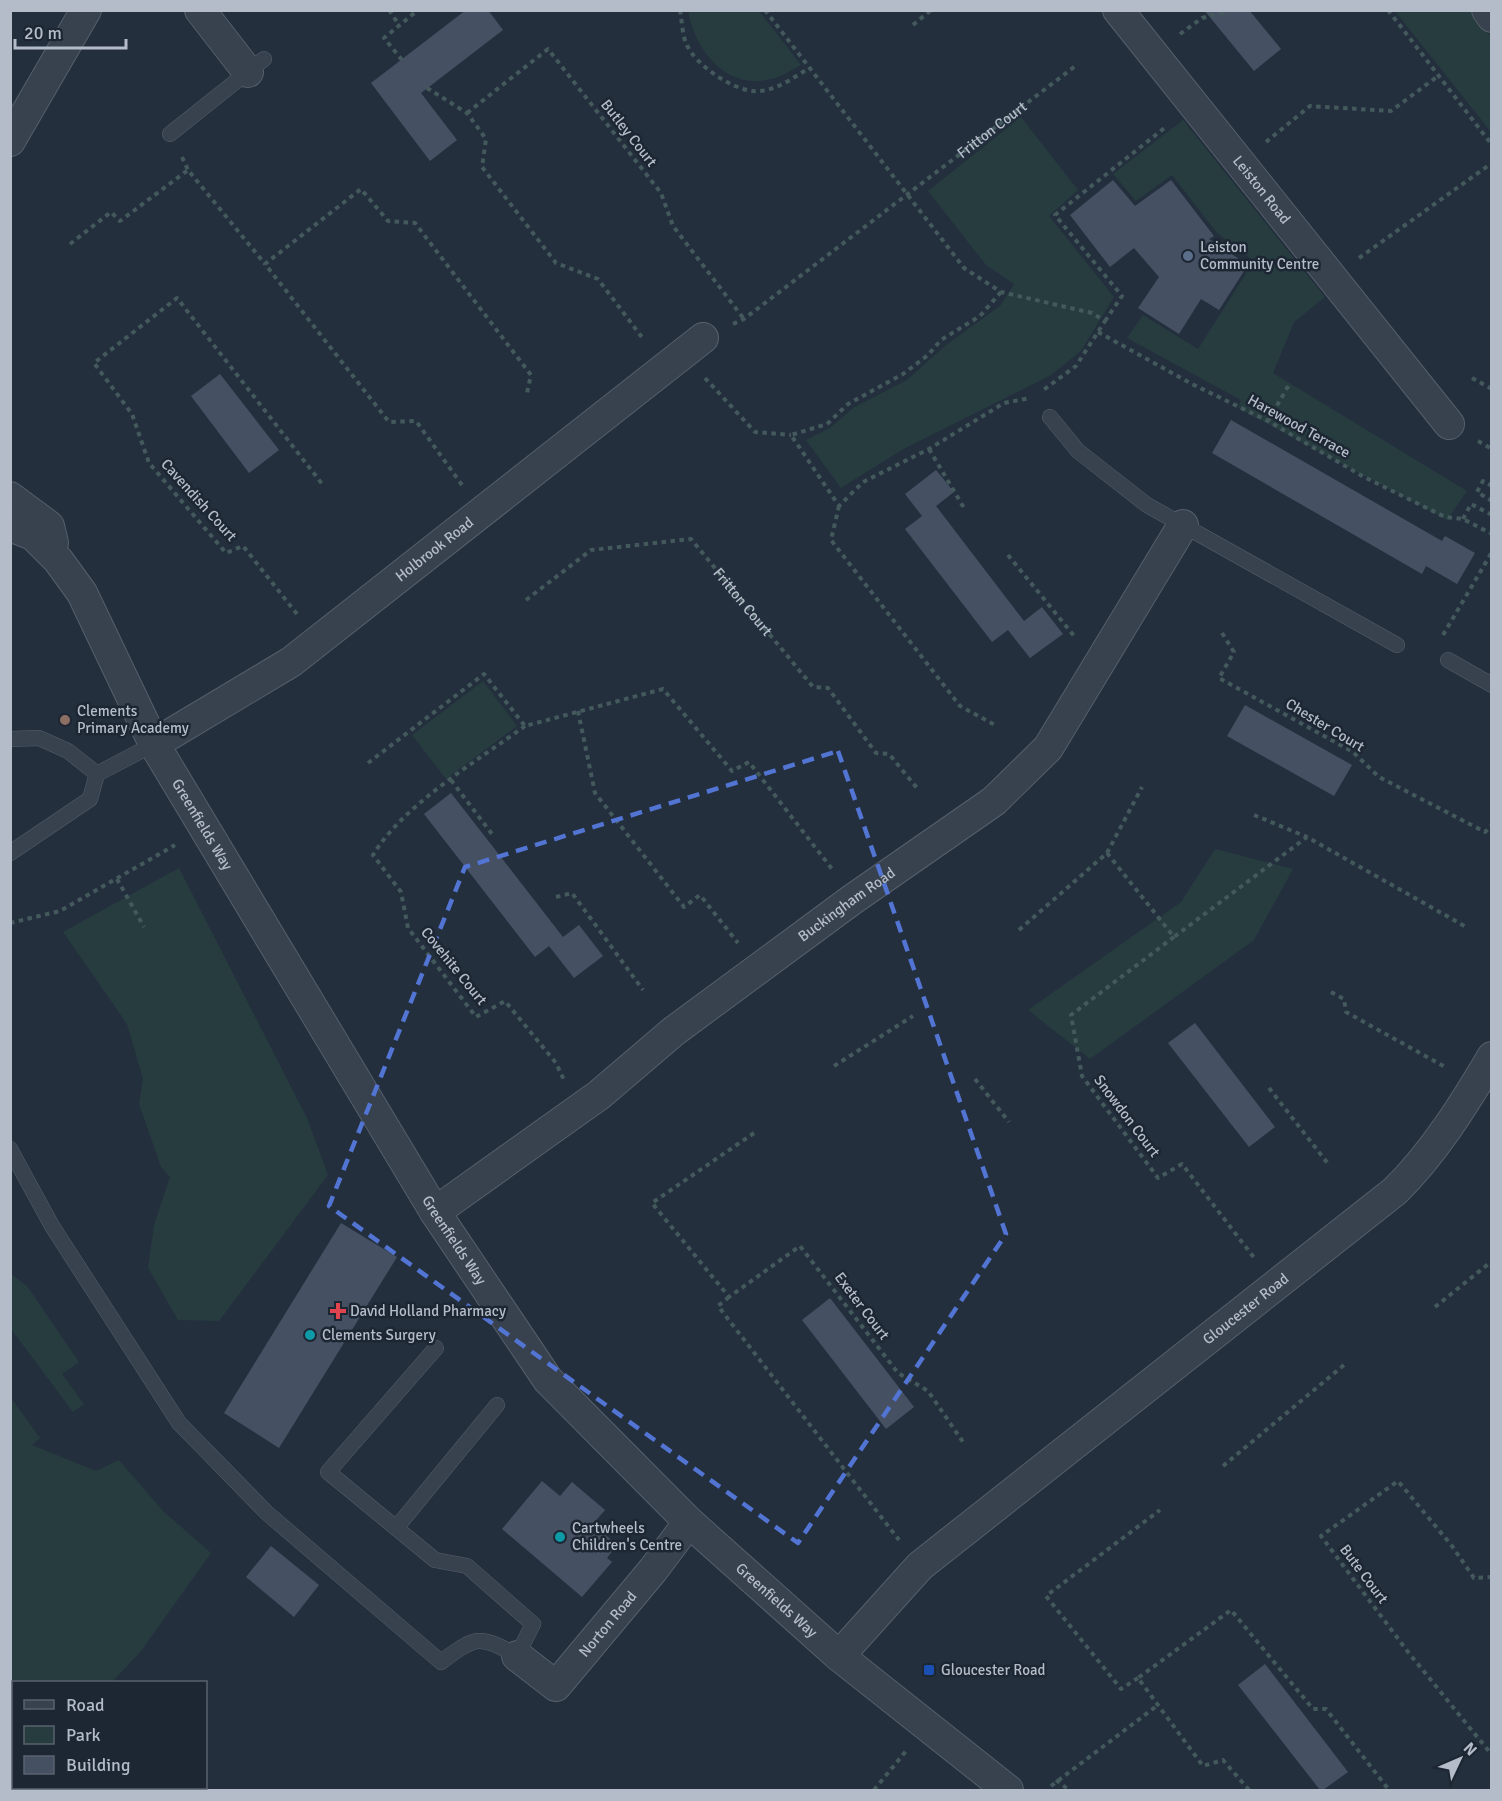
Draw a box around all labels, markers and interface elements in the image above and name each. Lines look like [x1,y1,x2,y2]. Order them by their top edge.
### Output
scale bar [15,12,126,50]
text: 20 m [24,22,62,44]
street label: Butley Court [597,96,661,170]
street label: Fritton Court [953,97,1030,162]
street label: Leiston Road [1229,152,1294,227]
place label: Leiston Community Centre [1200,238,1319,273]
marker: Leiston Community Centre [1181,249,1195,263]
street label: Harewood Terrace [1245,390,1353,462]
street label: Cavendish Court [157,455,241,545]
street label: Holbrook Road [392,513,477,585]
street label: Fritton Court [709,564,776,640]
street label: Chester Court [1282,694,1368,756]
place label: Clements Primary Academy [77,702,189,737]
marker: Clements Primary Academy [58,713,72,727]
street label: Greenfields Way [168,776,237,873]
street label: Buckingham Road [795,864,899,945]
street label: Covehite Court [417,923,491,1009]
street label: Snowdon Court [1090,1071,1164,1161]
street label: Greenfields Way [418,1192,490,1288]
street label: Exeter Court [831,1269,893,1343]
street label: Gloucester Road [1199,1269,1292,1348]
place label: David Holland Pharmacy [350,1302,506,1320]
marker: David Holland Pharmacy [331,1304,345,1318]
place label: Clements Surgery [322,1326,436,1344]
marker: Clements Surgery [303,1328,317,1342]
place label: Cartwheels Children's Centre [572,1519,682,1554]
marker: Cartwheels Children's Centre [553,1530,567,1544]
street label: Bute Court [1336,1541,1392,1607]
street label: Greenfields Way [732,1559,821,1641]
street label: Norton Road [575,1587,641,1661]
place label: Gloucester Road [941,1661,1046,1679]
marker: Gloucester Road [922,1663,936,1677]
legend [12,1681,207,1789]
text: Road [66,1694,105,1716]
text: Park [66,1724,101,1746]
north arrow [1430,1729,1490,1789]
text: N [1459,1738,1481,1760]
text: Building [66,1754,130,1776]

